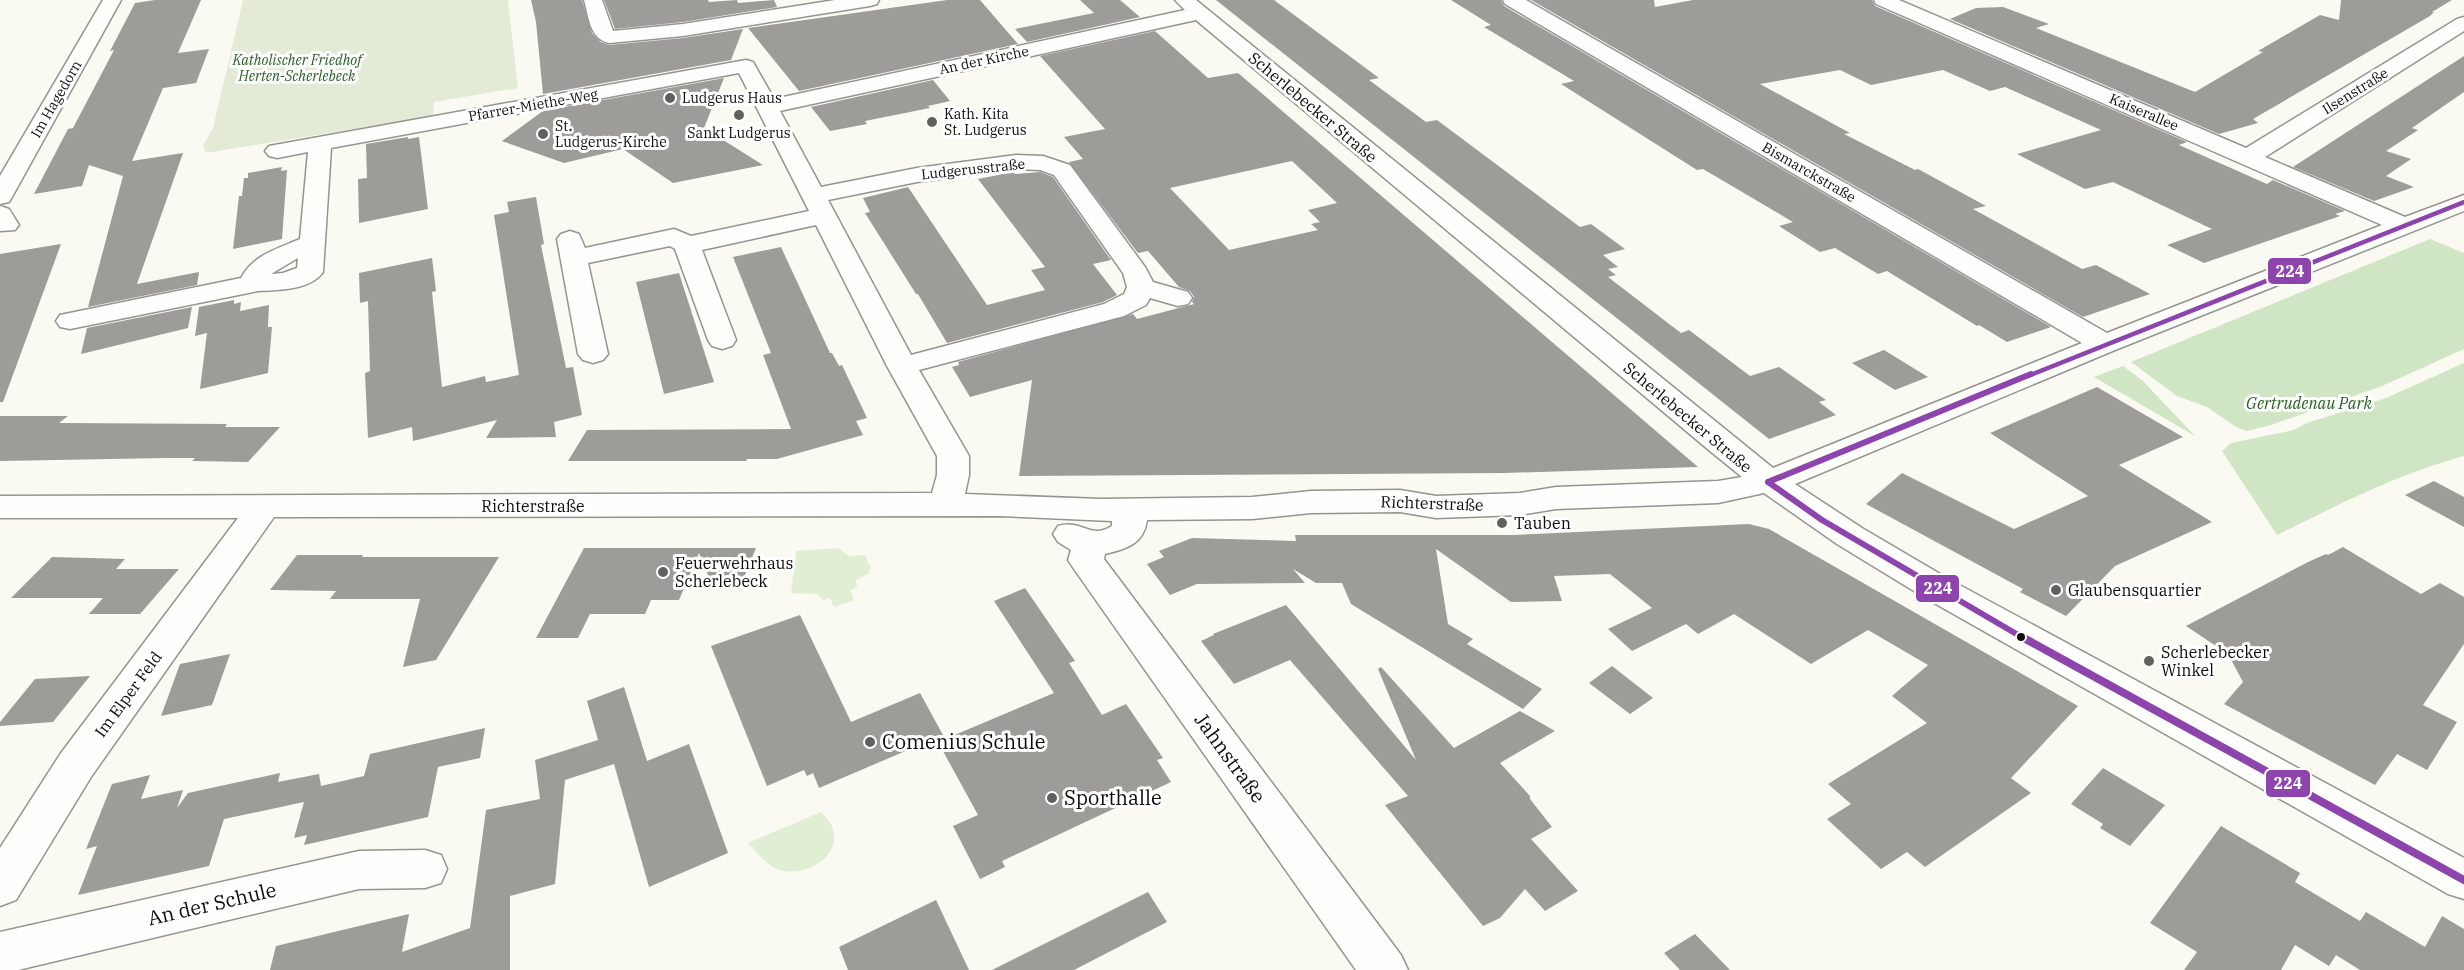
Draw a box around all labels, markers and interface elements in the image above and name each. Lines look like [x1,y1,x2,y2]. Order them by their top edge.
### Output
street label: An der Kirche [938,42,1030,78]
street label: Scherlebecker Straße [1245,47,1381,167]
park label: Katholischer Friedhof Herten-Scherlebeck [232,51,364,85]
street label: Im Hagedorn [27,57,86,141]
street label: Ilsenstraße [2319,64,2391,118]
street label: Pfarrer-Miethe-Weg [467,85,600,125]
place label: Ludgerus Haus [682,89,782,107]
street label: Kaiserallee [2107,89,2181,135]
marker: Ludgerus Haus [663,91,677,105]
place label: Kath. Kita St. Ludgerus [944,105,1027,139]
marker: Sankt Ludgerus [732,108,746,122]
marker: Kath. Kita St. Ludgerus [925,115,939,129]
place label: St. Ludgerus-Kirche [555,117,667,151]
place label: Sankt Ludgerus [687,124,791,142]
marker: St. Ludgerus-Kirche [536,127,550,141]
street label: Bismarckstraße [1759,138,1859,206]
street label: Ludgerusstraße [920,155,1026,183]
line badge: 224 [2267,257,2312,285]
text: 224 [2276,261,2305,281]
street label: Scherlebecker Straße [1620,357,1756,477]
park label: Gertrudenau Park [2246,393,2372,413]
street label: Richterstraße [1380,491,1484,515]
street label: Richterstraße [481,496,585,516]
place label: Tauben [1514,513,1571,533]
marker: Tauben [1495,516,1509,530]
place label: Feuerwehrhaus Scherlebeck [675,553,793,591]
marker: Feuerwehrhaus Scherlebeck [656,565,670,579]
line badge: 224 [1915,574,1960,603]
text: 224 [1924,578,1953,598]
place label: Glaubensquartier [2068,580,2201,600]
marker: Glaubensquartier [2049,583,2063,597]
unlabelled marker [2015,631,2027,643]
place label: Scherlebecker Winkel [2161,642,2269,680]
street label: Im Elper Feld [90,647,166,741]
marker: Scherlebecker Winkel [2142,654,2156,668]
street label: Jahnstraße [1189,707,1272,808]
place label: Comenius Schule [882,728,1045,755]
marker: Comenius Schule [863,735,877,749]
line badge: 224 [2265,769,2311,798]
text: 224 [2274,773,2303,793]
place label: Sporthalle [1064,784,1162,811]
marker: Sporthalle [1045,791,1059,805]
street label: An der Schule [145,876,279,931]

